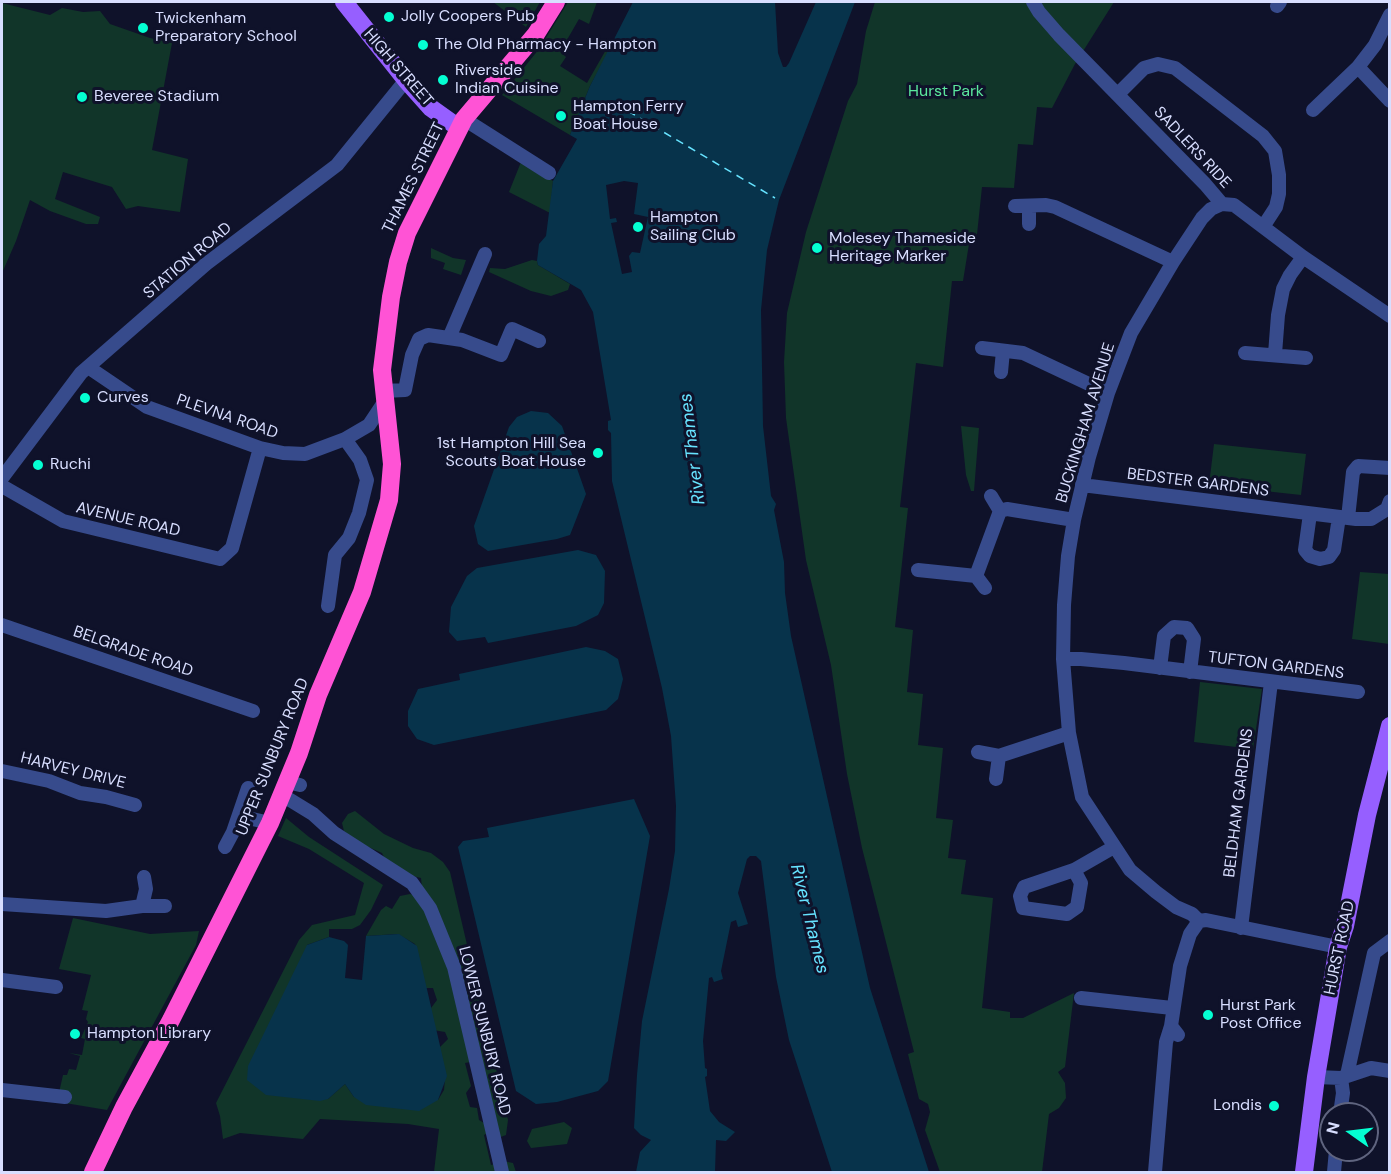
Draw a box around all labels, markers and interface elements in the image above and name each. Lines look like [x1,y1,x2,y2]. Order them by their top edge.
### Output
place label: Jolly Coopers Pub [401,7,535,27]
place label: Twickenham Preparatory School [155,9,297,47]
marker: Jolly Coopers Pub [382,10,396,24]
marker: Twickenham Preparatory School [136,21,150,35]
street label: HIGH STREET [359,25,437,111]
place label: The Old Pharmacy - Hampton [435,35,656,55]
marker: The Old Pharmacy - Hampton [416,38,430,52]
place label: Riverside Indian Cuisine [455,61,559,99]
marker: Riverside Indian Cuisine [436,73,450,87]
park label: Hurst Park [908,82,984,102]
place label: Beveree Stadium [94,87,219,107]
marker: Beveree Stadium [75,90,89,104]
place label: Hampton Ferry Boat House [573,97,684,135]
street label: SADLERS RIDE [1149,103,1235,193]
marker: Hampton Ferry Boat House [554,109,568,123]
street label: THAMES STREET [379,119,449,237]
place label: Hampton Sailing Club [650,208,736,246]
street label: STATION ROAD [140,219,236,303]
marker: Hampton Sailing Club [631,220,645,234]
place label: Molesey Thameside Heritage Marker [829,229,976,267]
marker: Molesey Thameside Heritage Marker [810,241,824,255]
street label: BUCKINGHAM AVENUE [1052,341,1120,505]
place label: Curves [97,388,149,408]
marker: Curves [78,391,92,405]
street label: PLEVNA ROAD [174,391,280,443]
water label: River Thames [675,392,711,506]
place label: 1st Hampton Hill Sea Scouts Boat House [437,434,586,472]
marker: 1st Hampton Hill Sea Scouts Boat House [591,446,605,460]
place label: Ruchi [50,455,91,475]
marker: Ruchi [31,458,45,472]
street label: BEDSTER GARDENS [1126,465,1270,501]
street label: AVENUE ROAD [74,499,182,541]
street label: BELGRADE ROAD [71,623,195,681]
street label: TUFTON GARDENS [1207,648,1345,684]
street label: UPPER SUNBURY ROAD [233,675,313,839]
street label: BELDHAM GARDENS [1220,727,1258,879]
street label: HARVEY DRIVE [18,749,128,793]
water label: River Thames [785,862,833,976]
street label: HURST ROAD [1321,899,1359,997]
street label: LOWER SUNBURY ROAD [454,944,514,1118]
place label: Hurst Park Post Office [1220,996,1302,1034]
marker: Hurst Park Post Office [1201,1008,1215,1022]
place label: Hampton Library [87,1024,211,1044]
marker: Hampton Library [68,1027,82,1041]
place label: Londis [1213,1096,1262,1116]
marker: Londis [1267,1099,1281,1113]
north arrow [1319,1102,1379,1162]
text: N [1321,1120,1345,1136]

